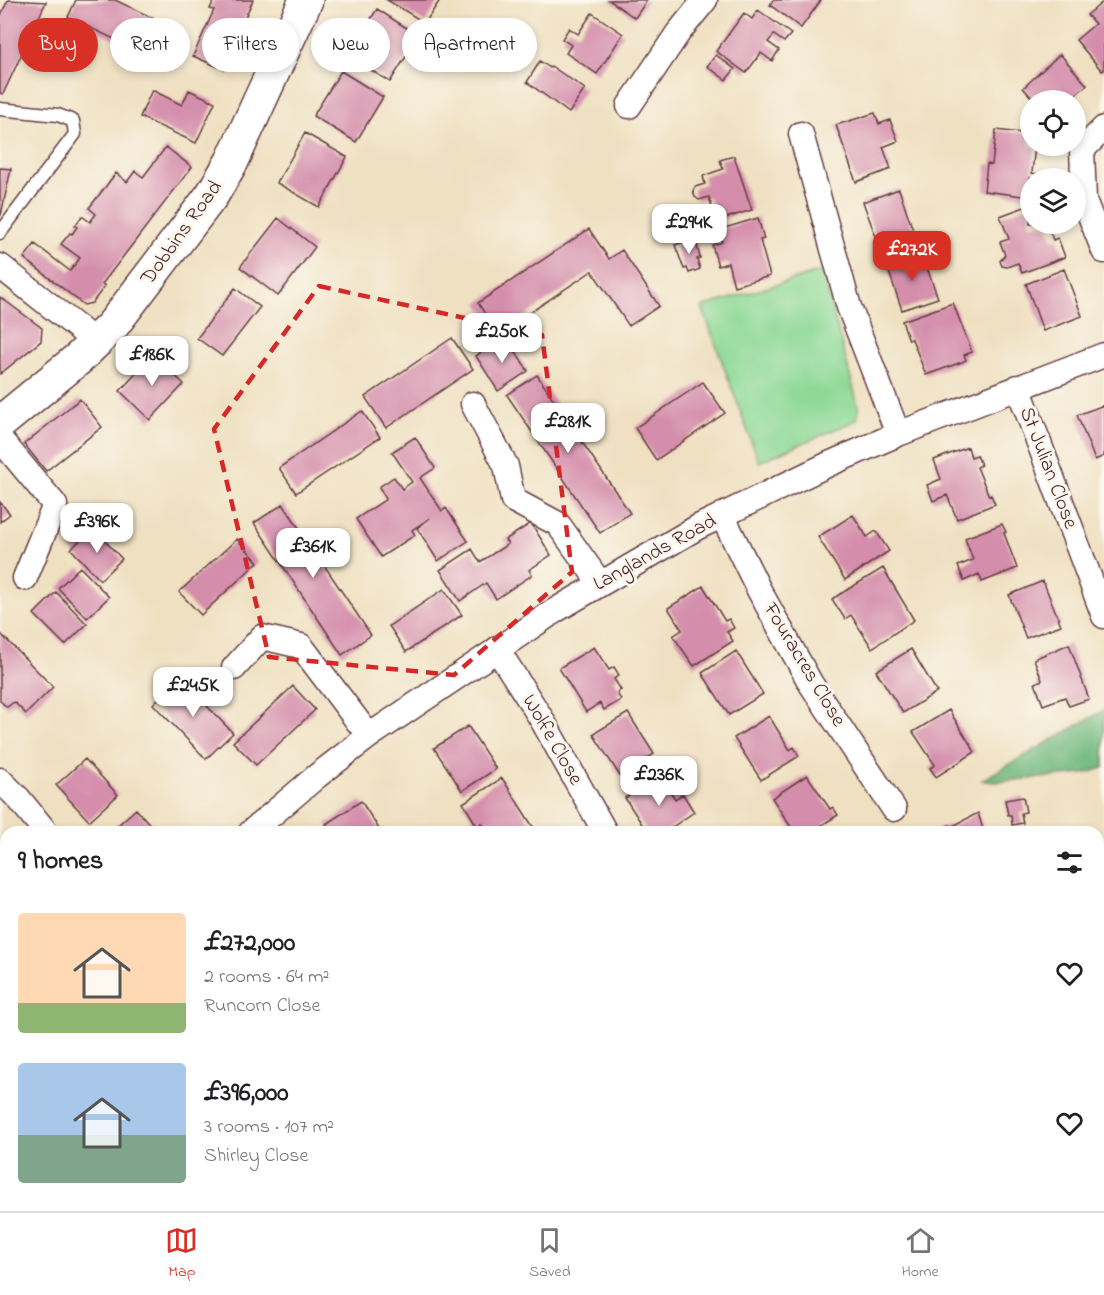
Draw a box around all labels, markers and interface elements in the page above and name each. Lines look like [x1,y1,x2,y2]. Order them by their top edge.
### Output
chip: Buy [18,18,98,72]
chip: Rent [110,18,190,72]
chip: Filters [202,18,299,72]
chip: New [311,18,390,72]
chip: Apartment [402,18,537,72]
map controls [1020,90,1086,234]
button: locate [1020,90,1086,156]
button: layers [1020,168,1086,234]
street label: Dobbins Road [133,174,230,292]
pin: £294K [647,204,731,255]
text: £294K [666,209,712,238]
pin: £272K [870,231,954,282]
text: £272K [887,236,937,265]
pin: £250K [460,313,544,364]
text: £250K [476,318,528,347]
pin: £186K [110,336,194,387]
text: £186K [130,341,174,370]
pin: £281K [526,403,610,454]
street label: St Julian Close [1011,403,1085,534]
text: £281K [545,408,591,437]
pin: £396K [55,503,139,554]
street label: Langlands Road [588,507,723,601]
text: £396K [74,508,120,537]
pin: £361K [271,528,355,579]
text: £361K [290,533,336,562]
street label: Fouracres Close [755,597,853,733]
pin: £245K [151,667,235,718]
text: £245K [167,672,219,701]
street label: Wolfe Close [514,689,590,792]
pin: £236K [617,756,701,807]
text: £236K [634,761,684,790]
text: 9 homes [18,843,103,881]
icon: filters [1053,846,1086,879]
text: £272,000 [204,925,295,963]
icon: home [66,937,138,1009]
icon: heart [1053,957,1086,990]
text: 2 rooms · 64 m² [204,963,329,992]
text: Runcorn Close [204,992,321,1021]
text: £396,000 [204,1075,289,1113]
icon: home [66,1087,138,1159]
icon: heart [1053,1107,1086,1140]
text: 3 rooms · 107 m² [204,1113,334,1142]
text: Shirley Close [204,1142,308,1171]
tab: Map [165,1224,198,1284]
tab: Saved [529,1224,571,1284]
tab: Home [901,1224,939,1284]

